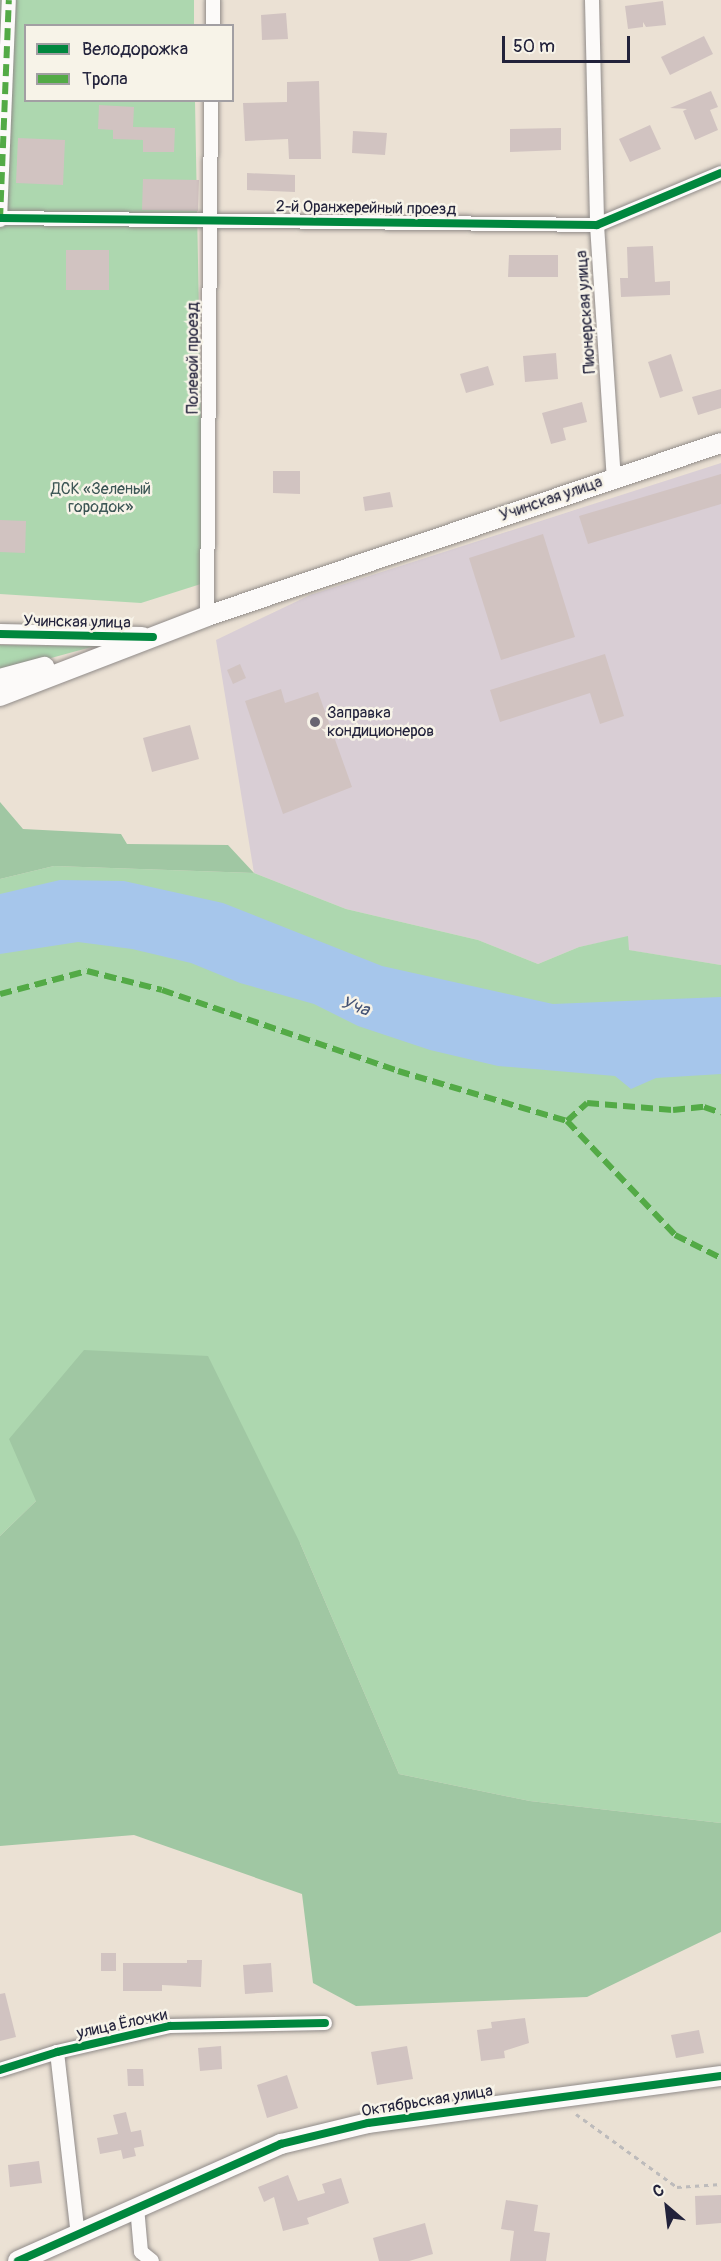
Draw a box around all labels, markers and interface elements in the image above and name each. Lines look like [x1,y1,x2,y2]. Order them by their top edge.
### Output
legend [24,24,234,102]
scale bar [505,24,632,62]
text: 50 m [513,35,555,58]
text: Велодорожка [82,38,188,61]
text: Тропа [82,68,128,91]
street label: 2-й Оранжерейный проезд [276,197,456,219]
street label: Пионерская улица [572,250,600,374]
street label: Полевой проезд [183,302,203,414]
street label: Учинская улица [497,472,605,526]
park label: ДСК «Зеленый городок» [51,479,151,517]
street label: Учинская улица [23,611,131,633]
place label: Заправка кондиционеров [327,703,434,741]
marker: Заправка кондиционеров [308,715,322,729]
water label: Уча [338,992,372,1022]
street label: улица Ёлочки [75,2005,169,2043]
street label: Октябрьская улица [360,2081,494,2121]
north arrow [637,2177,697,2237]
text: С [649,2180,668,2202]

